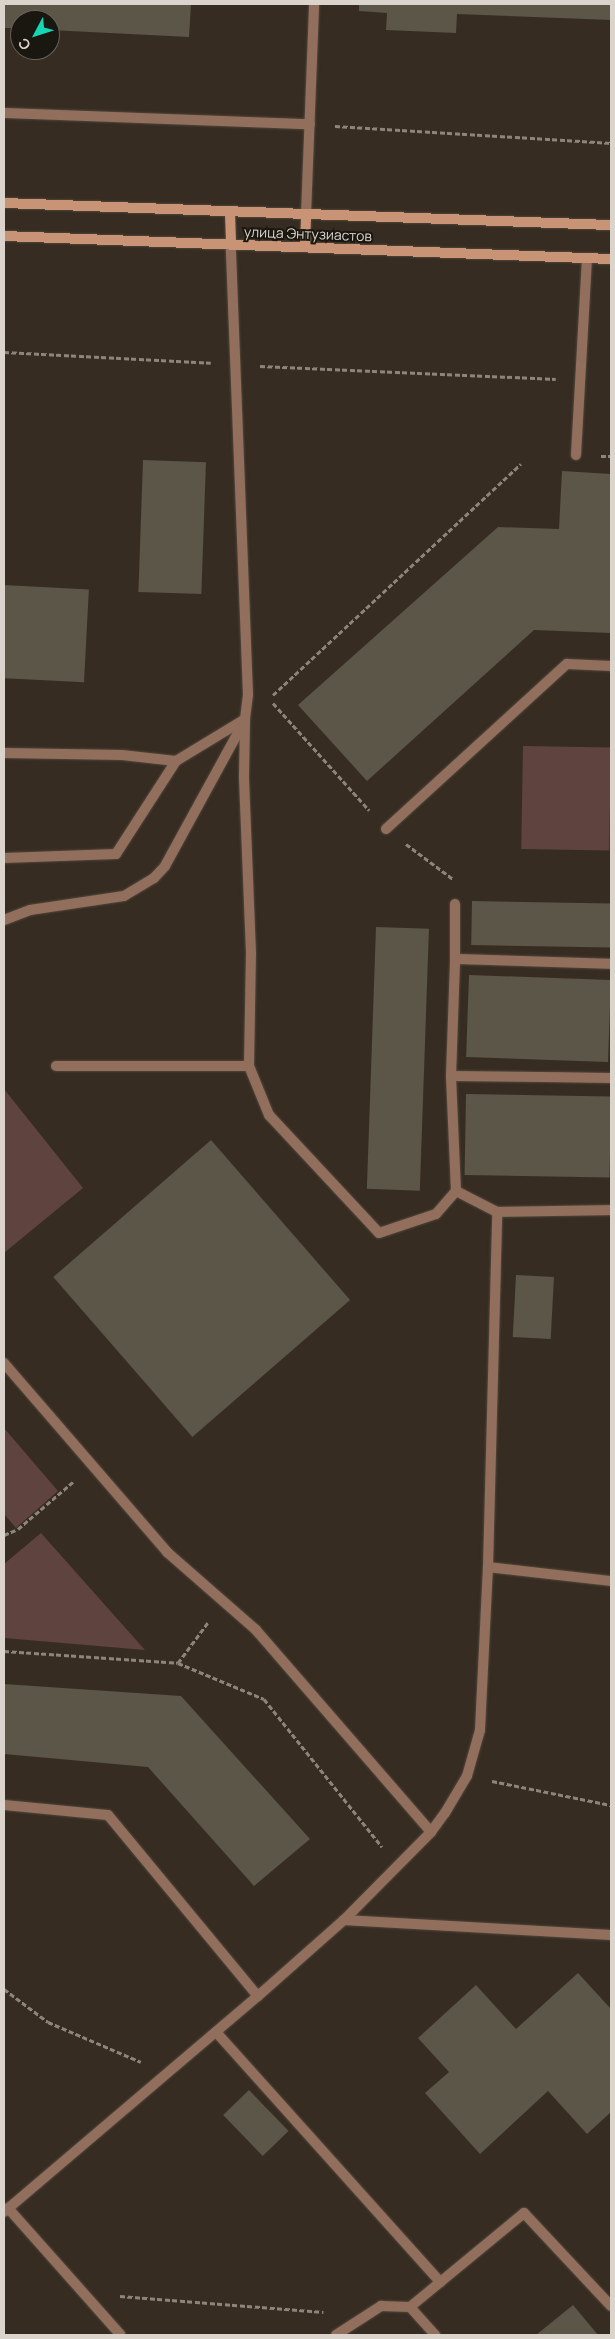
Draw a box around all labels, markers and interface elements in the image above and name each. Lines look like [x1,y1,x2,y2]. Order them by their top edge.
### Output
north arrow [10,10,60,60]
text: С [13,34,34,54]
street label: улица Энтузиастов [244,223,372,245]

